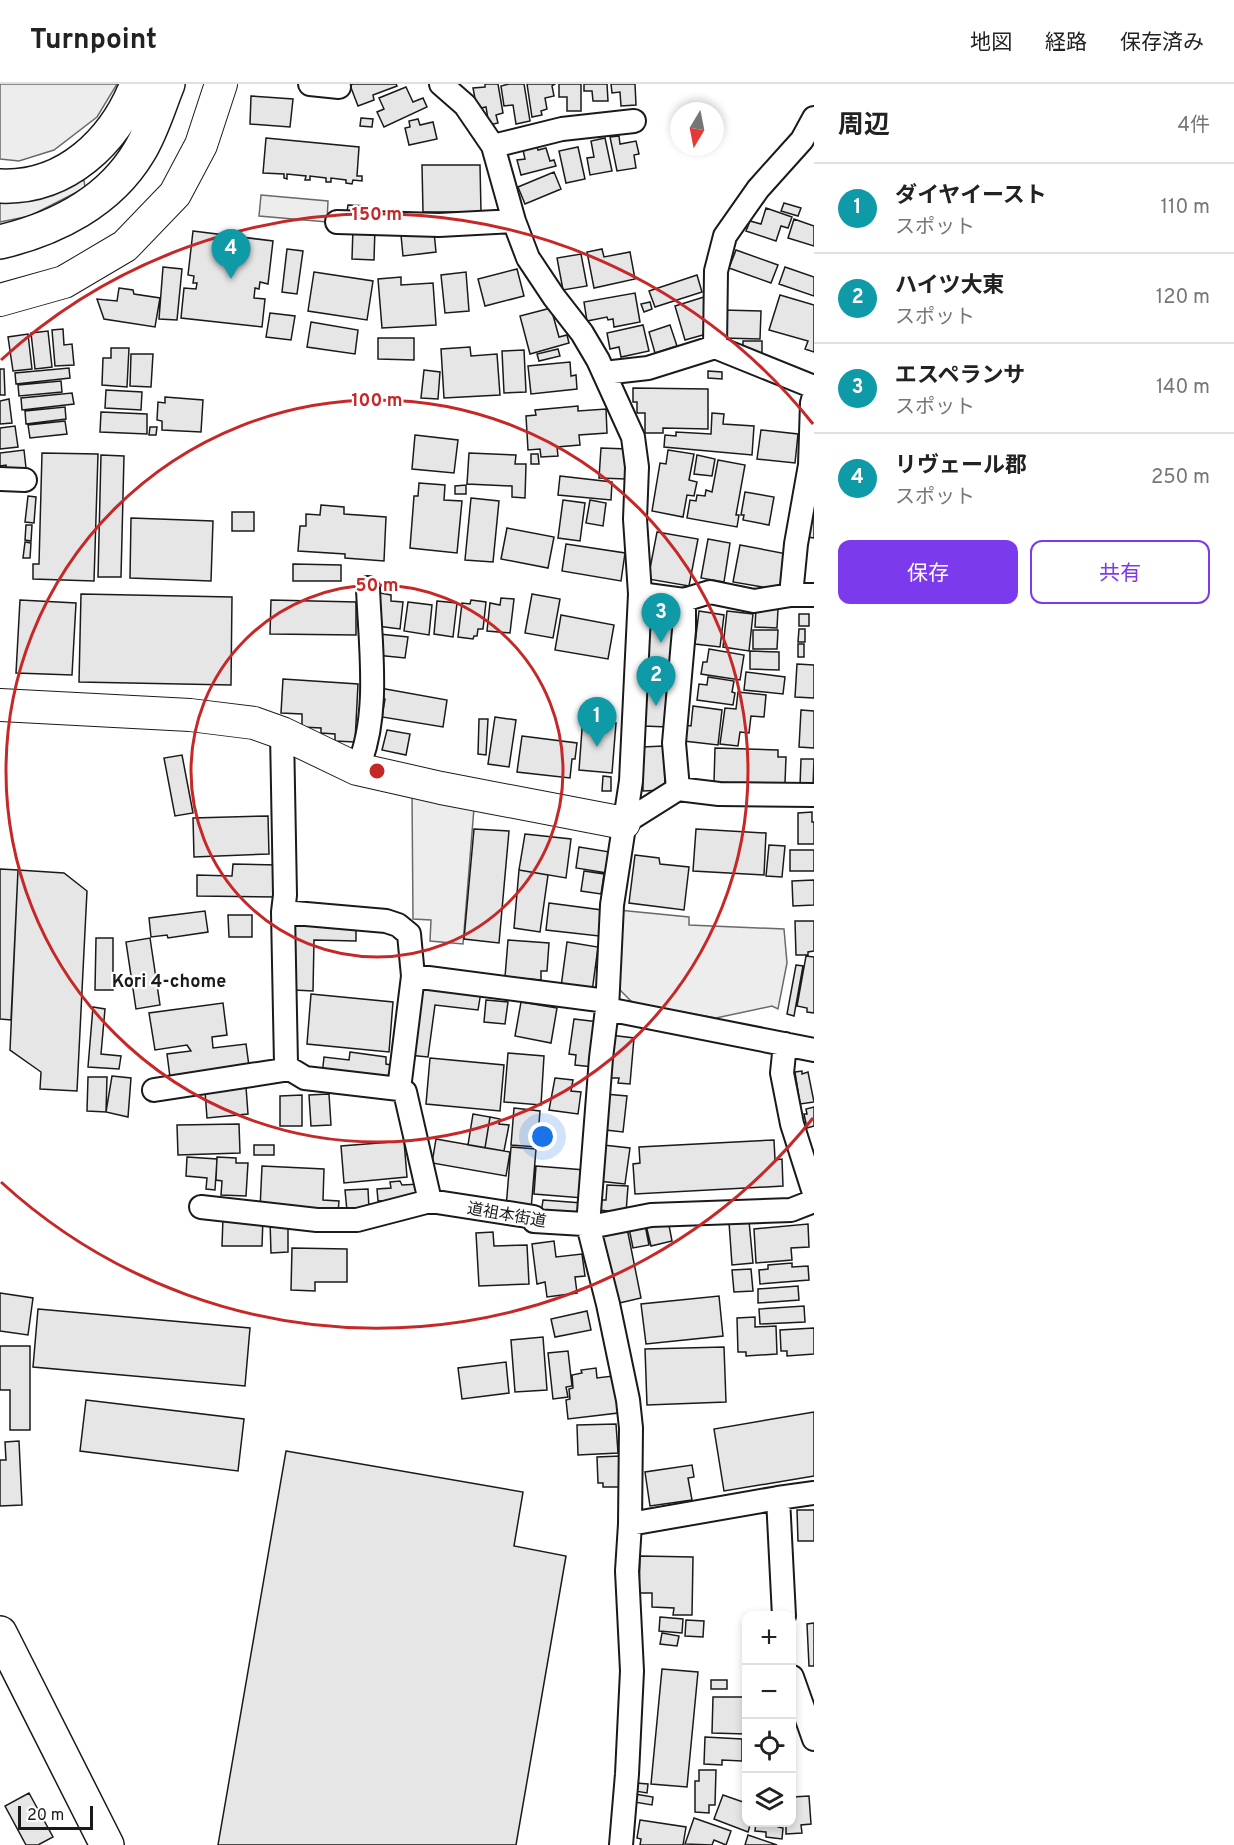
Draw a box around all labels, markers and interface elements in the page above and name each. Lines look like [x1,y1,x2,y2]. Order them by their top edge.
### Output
text: Turnpoint [30,23,157,59]
text: 地図 [970,30,1012,57]
text: 経路 [1045,30,1087,57]
text: 保存済み [1120,30,1204,57]
north arrow [670,102,724,156]
text: 周辺 [838,110,890,143]
text: 4件 [1178,113,1210,139]
text: ダイヤイースト [895,183,1047,210]
text: 1 [854,195,862,221]
text: 110 m [1161,195,1210,221]
text: 150 m [352,204,402,227]
text: スポット [895,215,975,241]
pin: 4 [212,230,250,279]
text: ハイツ大東 [895,273,1005,300]
text: 2 [851,285,864,311]
text: 120 m [1156,285,1210,311]
text: スポット [895,305,975,331]
text: エスペランサ [895,363,1025,390]
text: 3 [852,375,864,401]
text: 140 m [1156,375,1210,401]
text: 100 m [351,390,403,413]
text: スポット [895,395,975,421]
text: リヴェール郡 [895,453,1027,480]
text: 4 [851,465,864,491]
text: 250 m [1151,465,1210,491]
text: スポット [895,485,975,511]
button: 保存 [838,540,1018,604]
button: 共有 [1030,540,1210,604]
text: 50 m [355,575,399,598]
pin: 3 [642,594,680,643]
pin: 2 [636,656,676,706]
pin: 1 [578,698,616,747]
centre of rings [367,761,387,781]
district label: Kori 4-chome [112,971,226,994]
your location [528,1122,557,1151]
street label: 道祖本街道 [466,1199,548,1233]
map controls [742,1611,796,1827]
button: + [742,1611,796,1665]
button: − [742,1665,796,1719]
button: locate [742,1719,796,1773]
button: layers [742,1773,796,1827]
scale bar [18,1803,93,1830]
text: 20 m [27,1806,64,1826]

